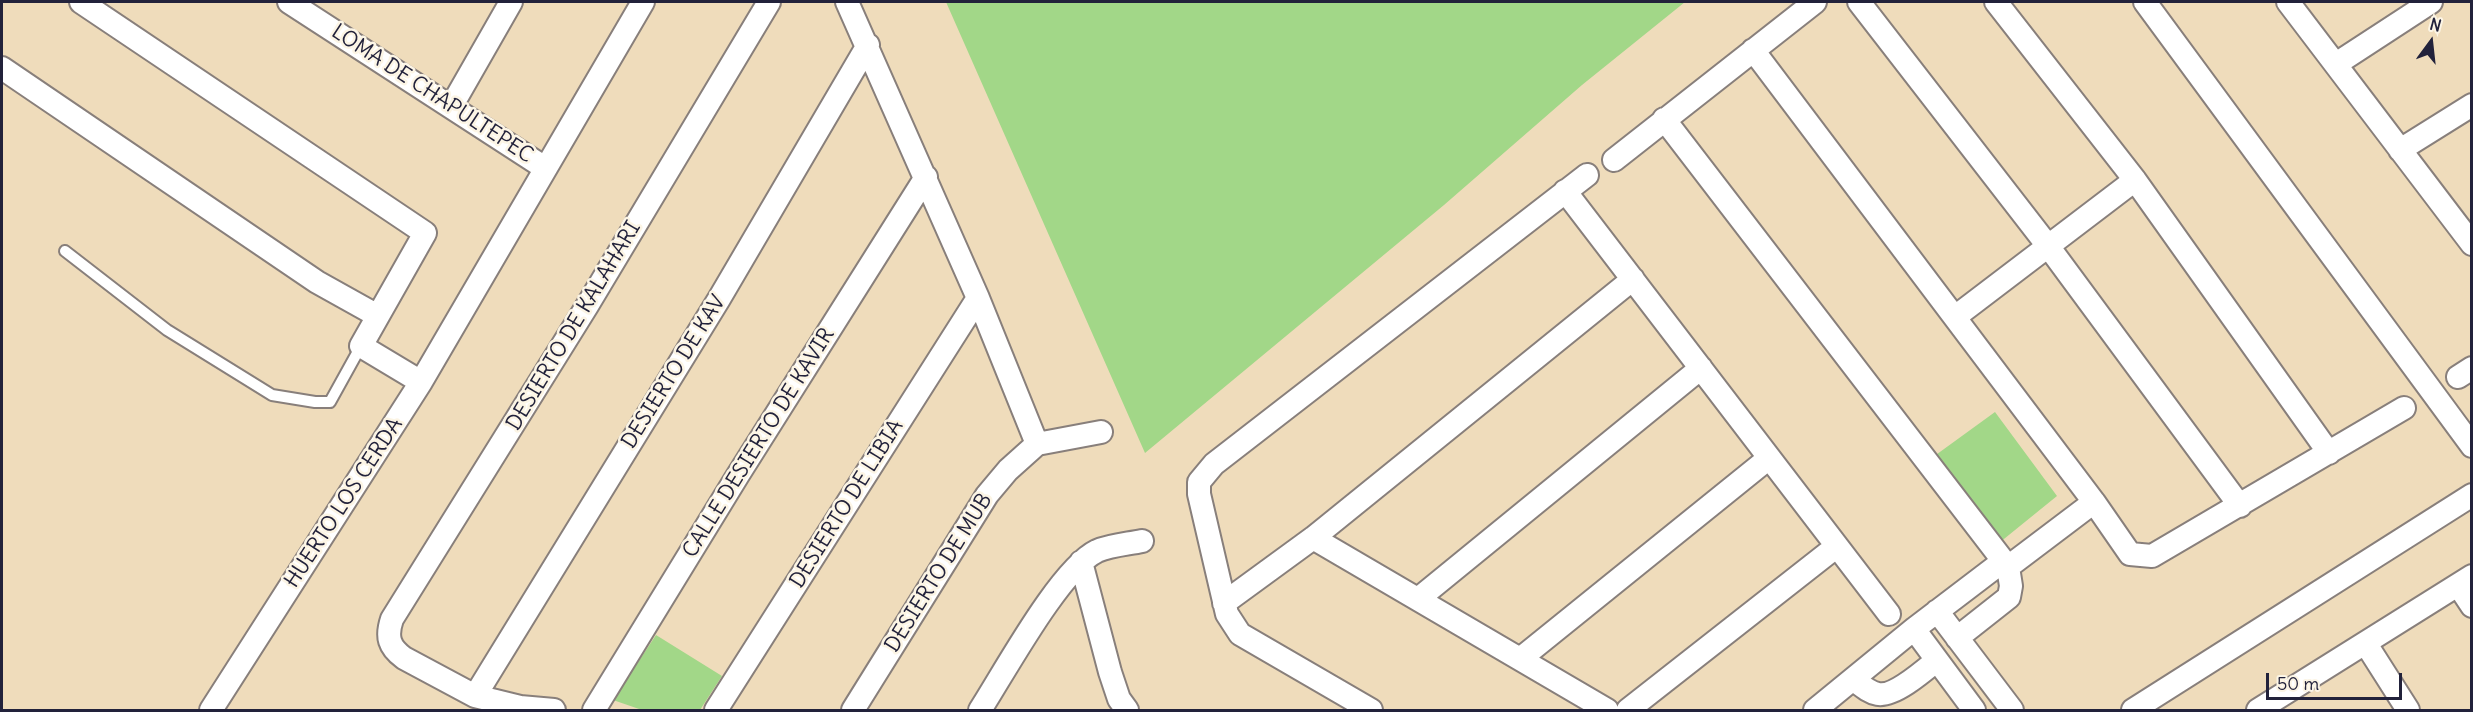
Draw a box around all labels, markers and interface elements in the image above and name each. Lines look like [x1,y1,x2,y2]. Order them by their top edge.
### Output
north arrow [2401,12,2461,72]
text: N [2428,14,2444,36]
street label: LOMA DE CHAPULTEPEC [327,19,537,169]
street label: DESIERTO DE KALAHARI [502,217,646,435]
street label: DESIERTO DE KAV [617,291,731,453]
street label: CALLE DESIERTO DE KAVIR [678,324,840,562]
street label: HUERTO LOS CERDA [280,413,408,593]
street label: DESIERTO DE LIBIA [785,415,909,593]
street label: DESIERTO DE MUB [880,489,998,657]
scale bar [2269,661,2406,699]
text: 50 m [2277,672,2319,695]

